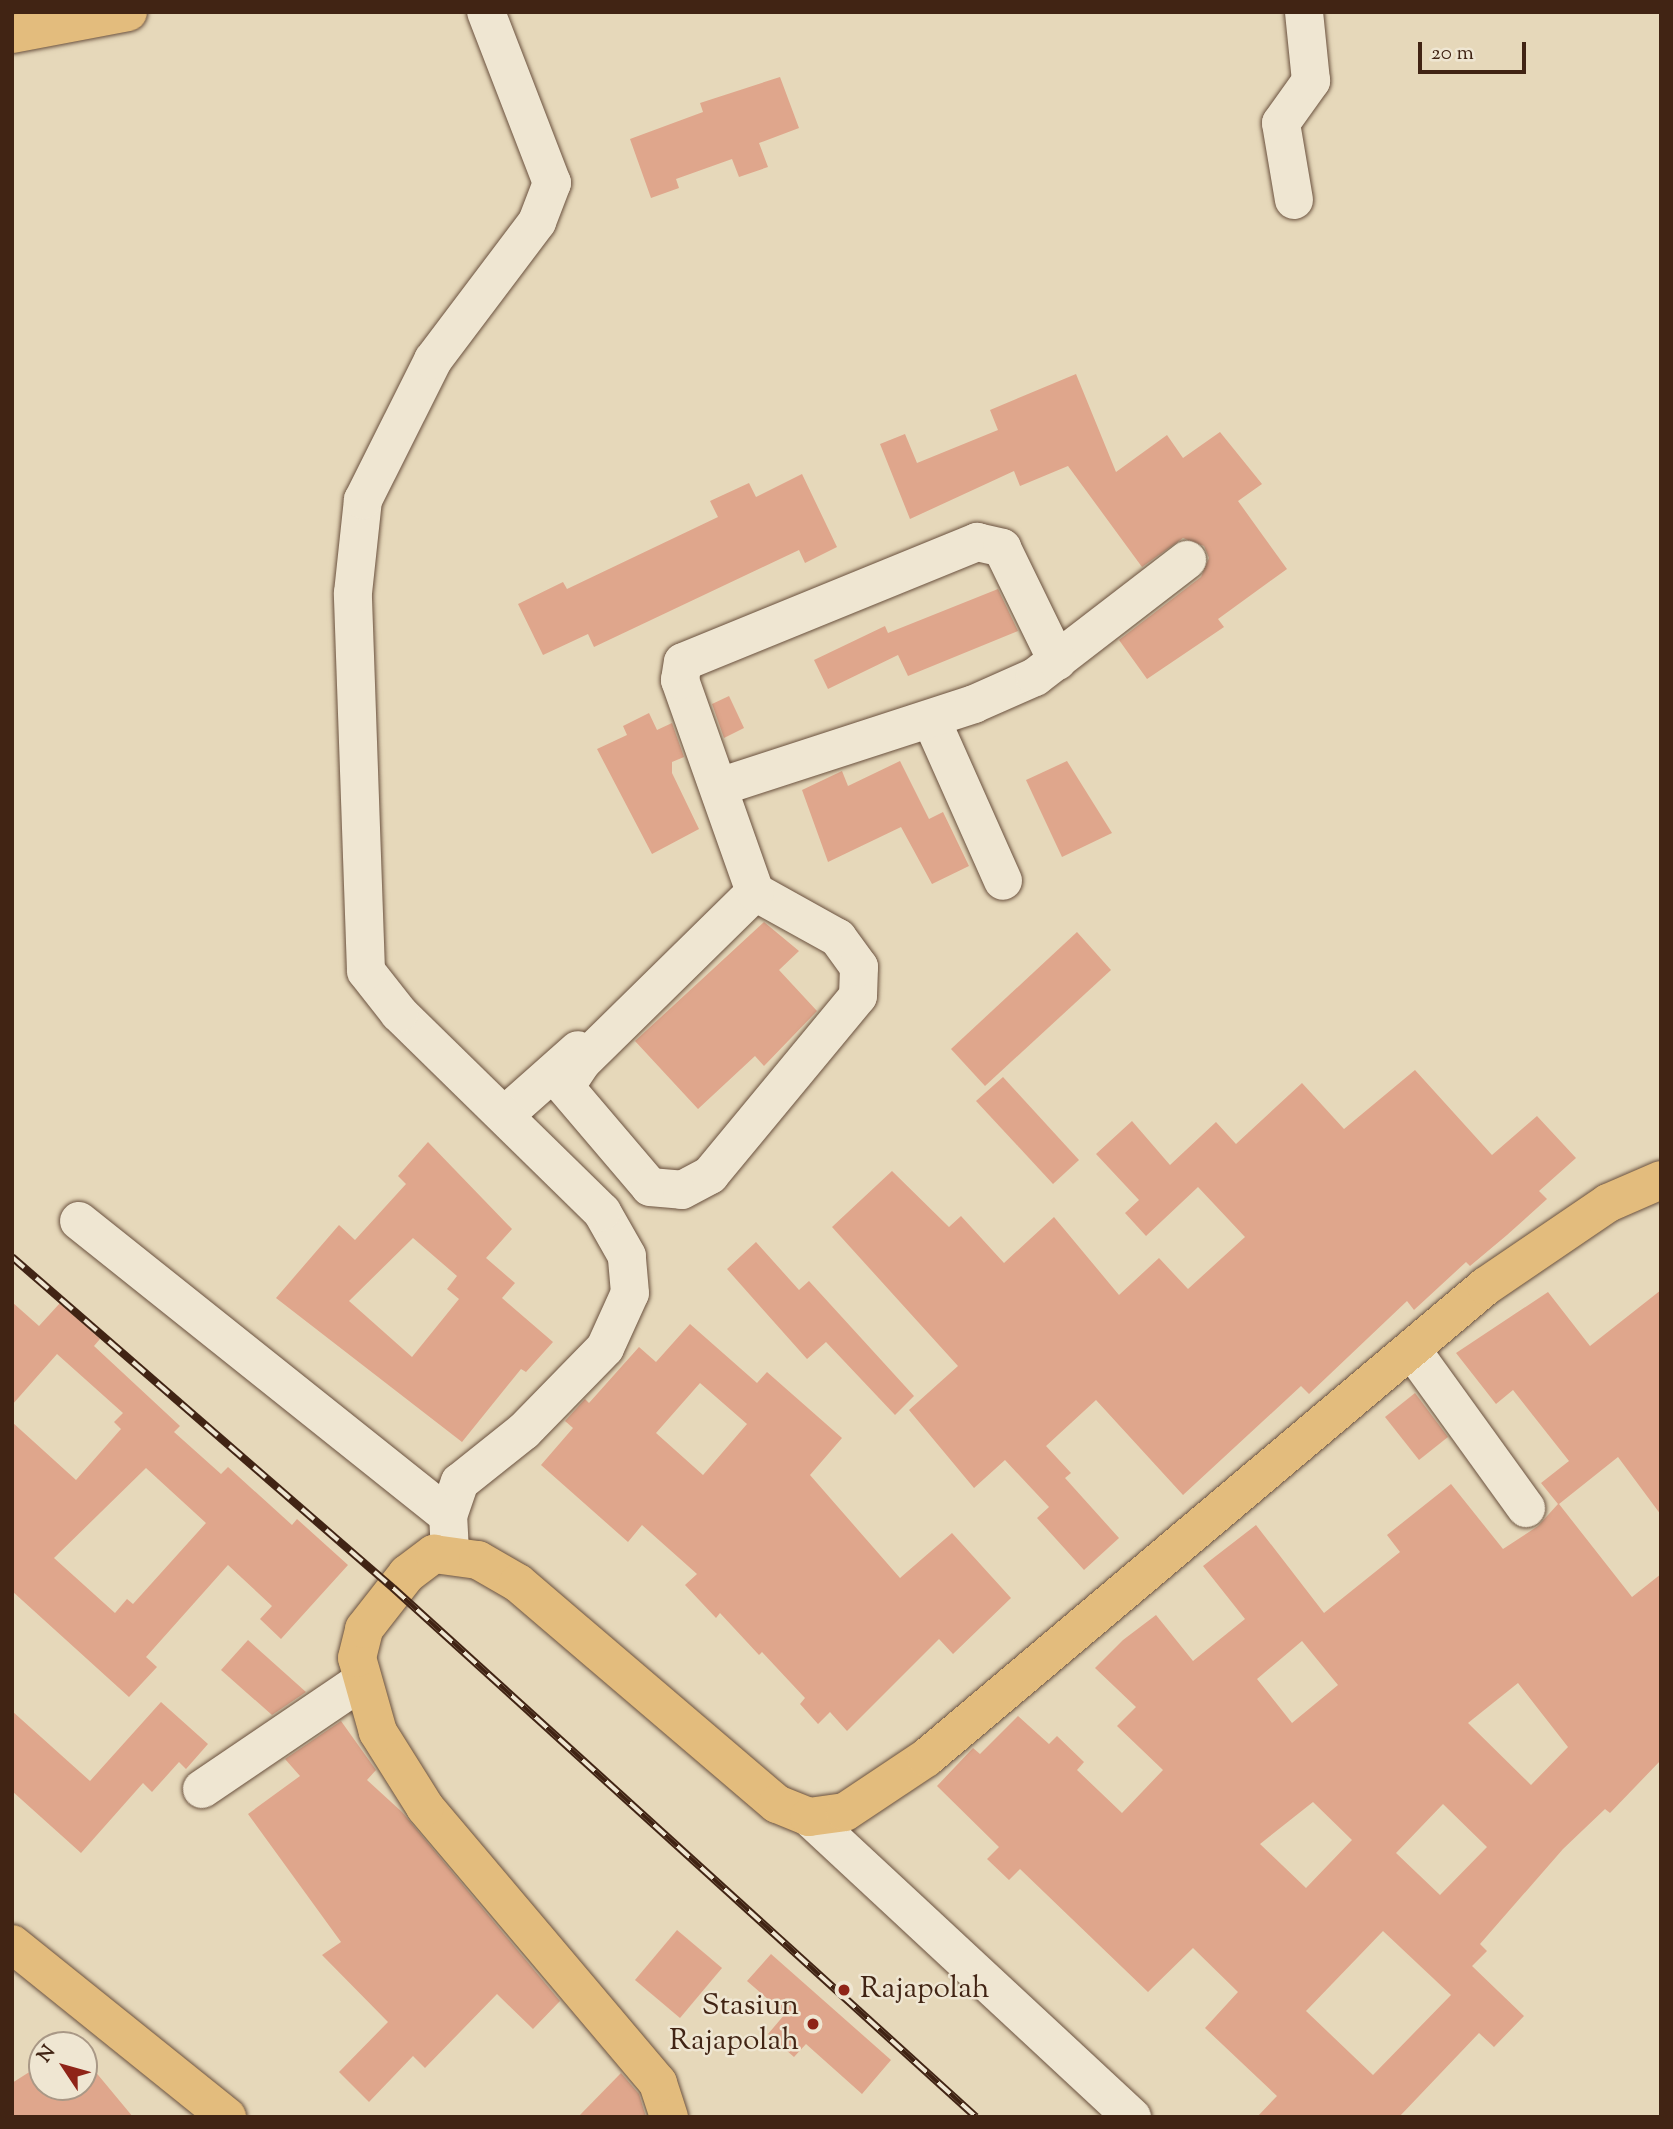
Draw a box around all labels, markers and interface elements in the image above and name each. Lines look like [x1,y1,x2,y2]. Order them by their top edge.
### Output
scale bar [1421,28,1530,72]
text: 20 m [1431,39,1474,69]
place label: Rajapolah [860,1972,990,2008]
marker: Rajapolah [834,1980,854,2000]
place label: Stasiun Rajapolah [669,1989,799,2060]
marker: Stasiun Rajapolah [805,2016,821,2032]
north arrow [28,2031,98,2101]
text: N [32,2040,63,2069]

